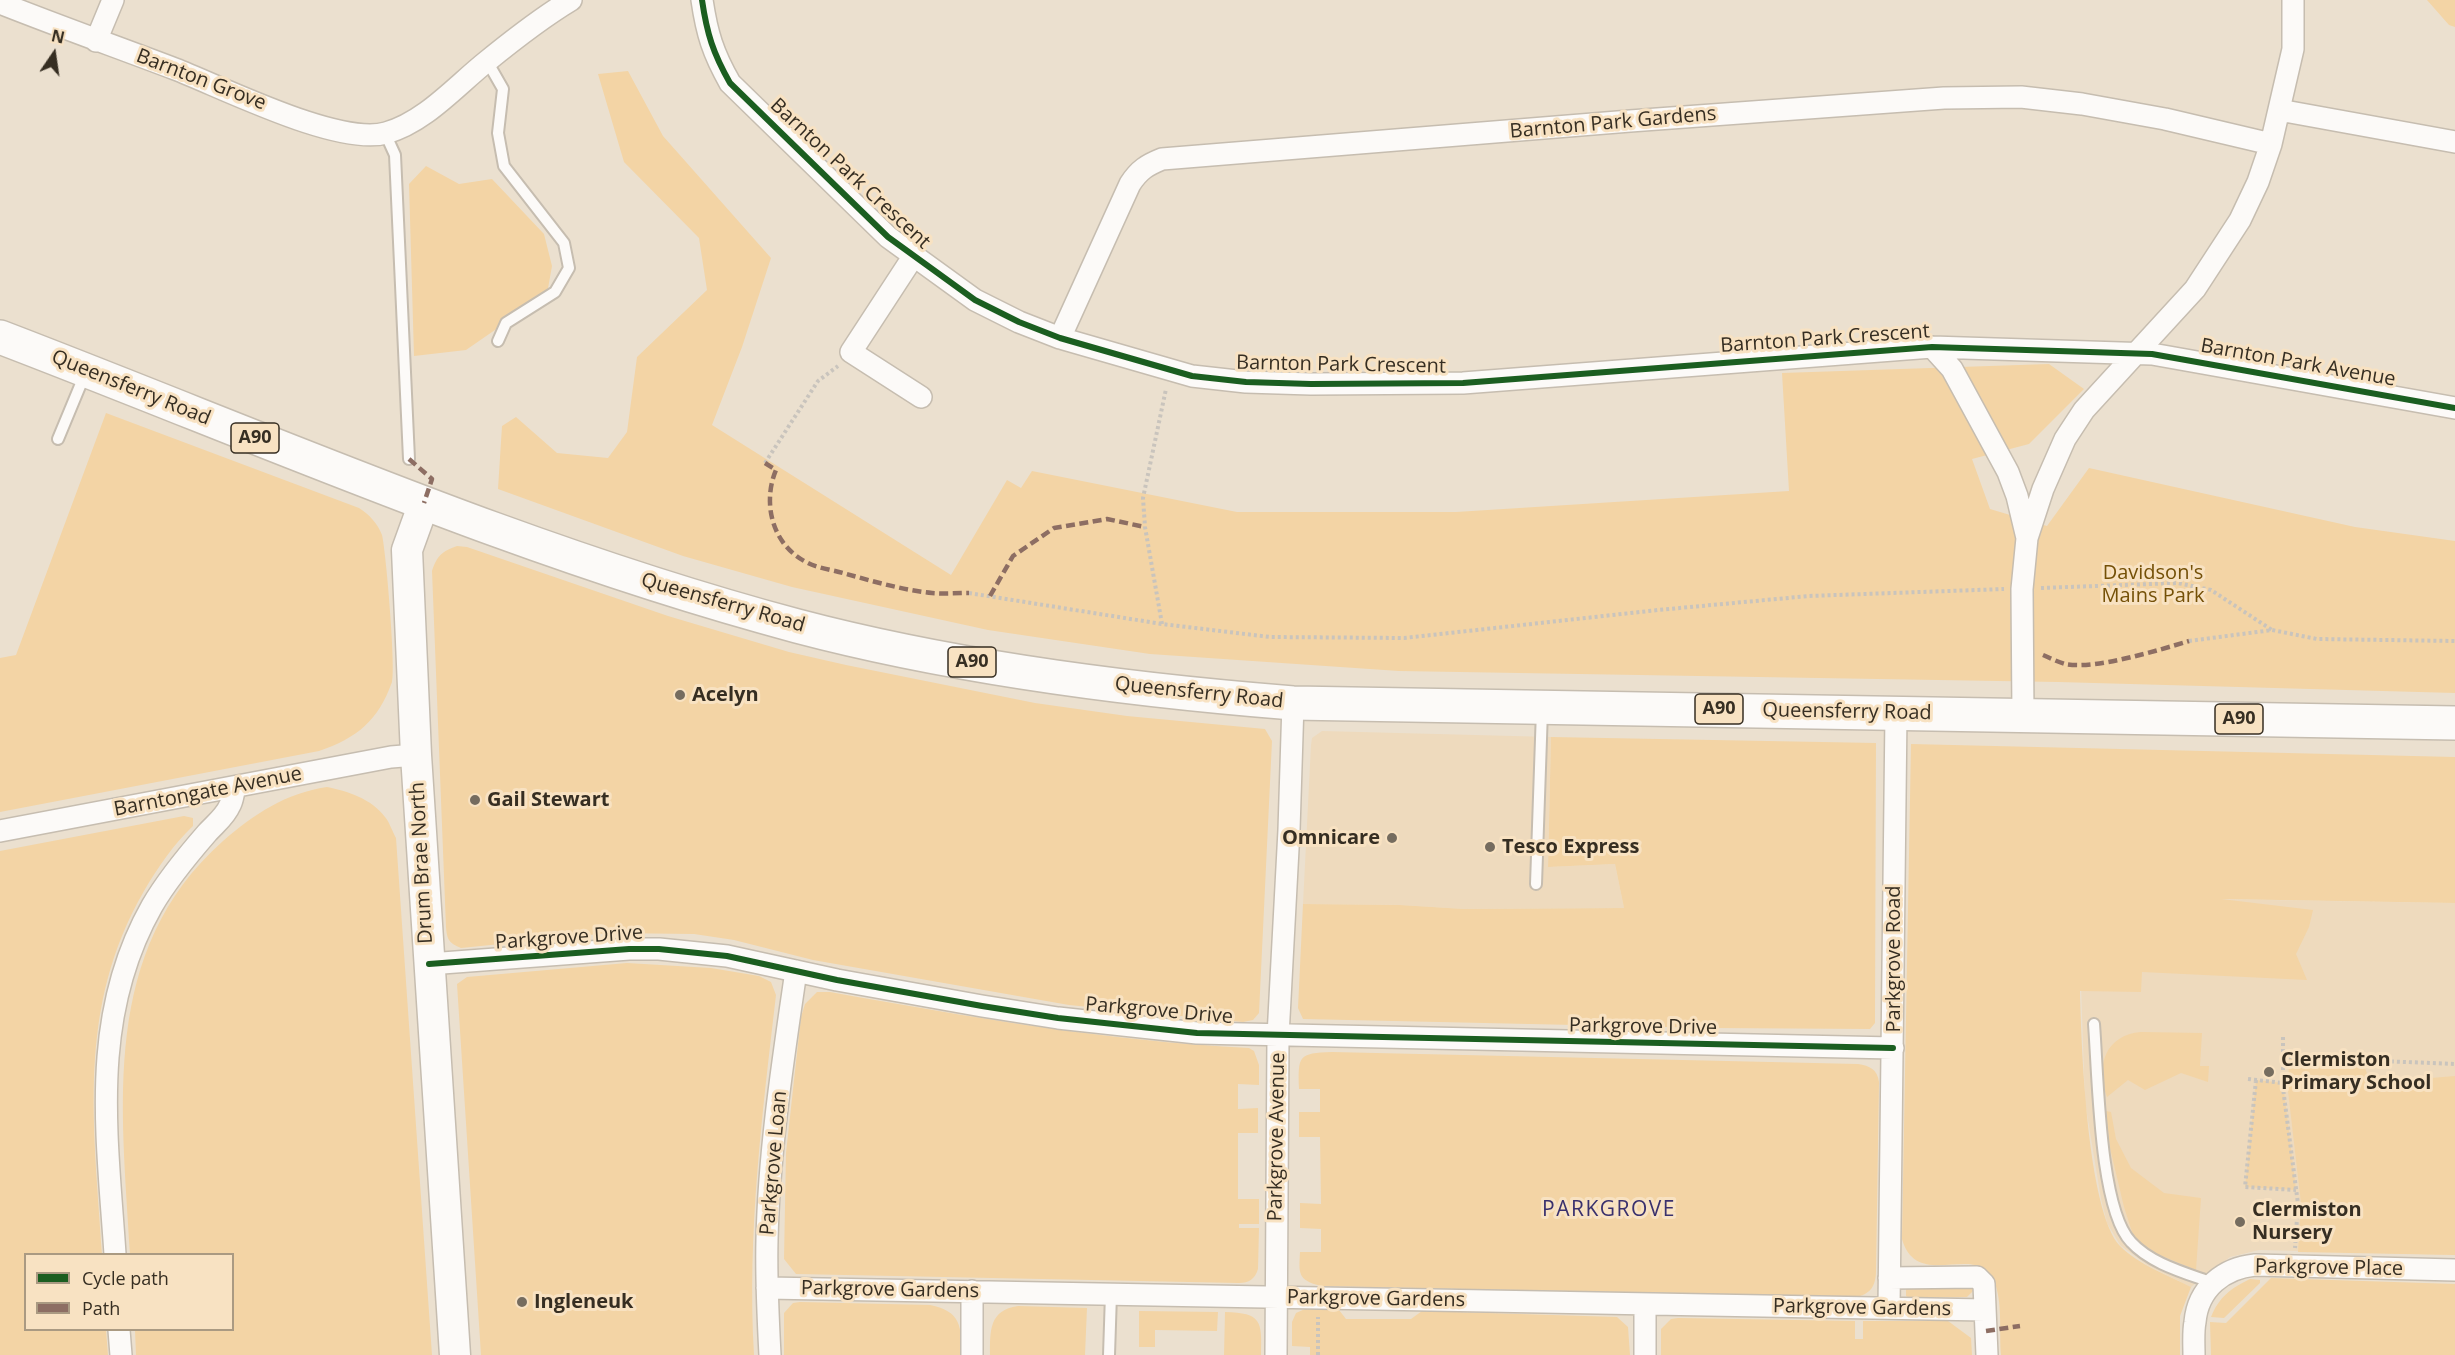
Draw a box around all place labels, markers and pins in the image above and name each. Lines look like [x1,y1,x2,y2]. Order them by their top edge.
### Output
place label: Acelyn [692,683,759,707]
marker: Acelyn [673,688,687,702]
place label: Gail Stewart [487,788,609,812]
marker: Gail Stewart [468,793,482,807]
place label: Omnicare [1282,826,1380,850]
marker: Omnicare [1385,831,1399,845]
place label: Tesco Express [1502,835,1639,859]
marker: Tesco Express [1483,840,1497,854]
place label: Clermiston Primary School [2281,1048,2431,1095]
marker: Clermiston Primary School [2262,1065,2276,1079]
place label: Clermiston Nursery [2252,1198,2362,1245]
marker: Clermiston Nursery [2233,1215,2247,1229]
place label: Ingleneuk [534,1290,633,1314]
marker: Ingleneuk [515,1295,529,1309]

